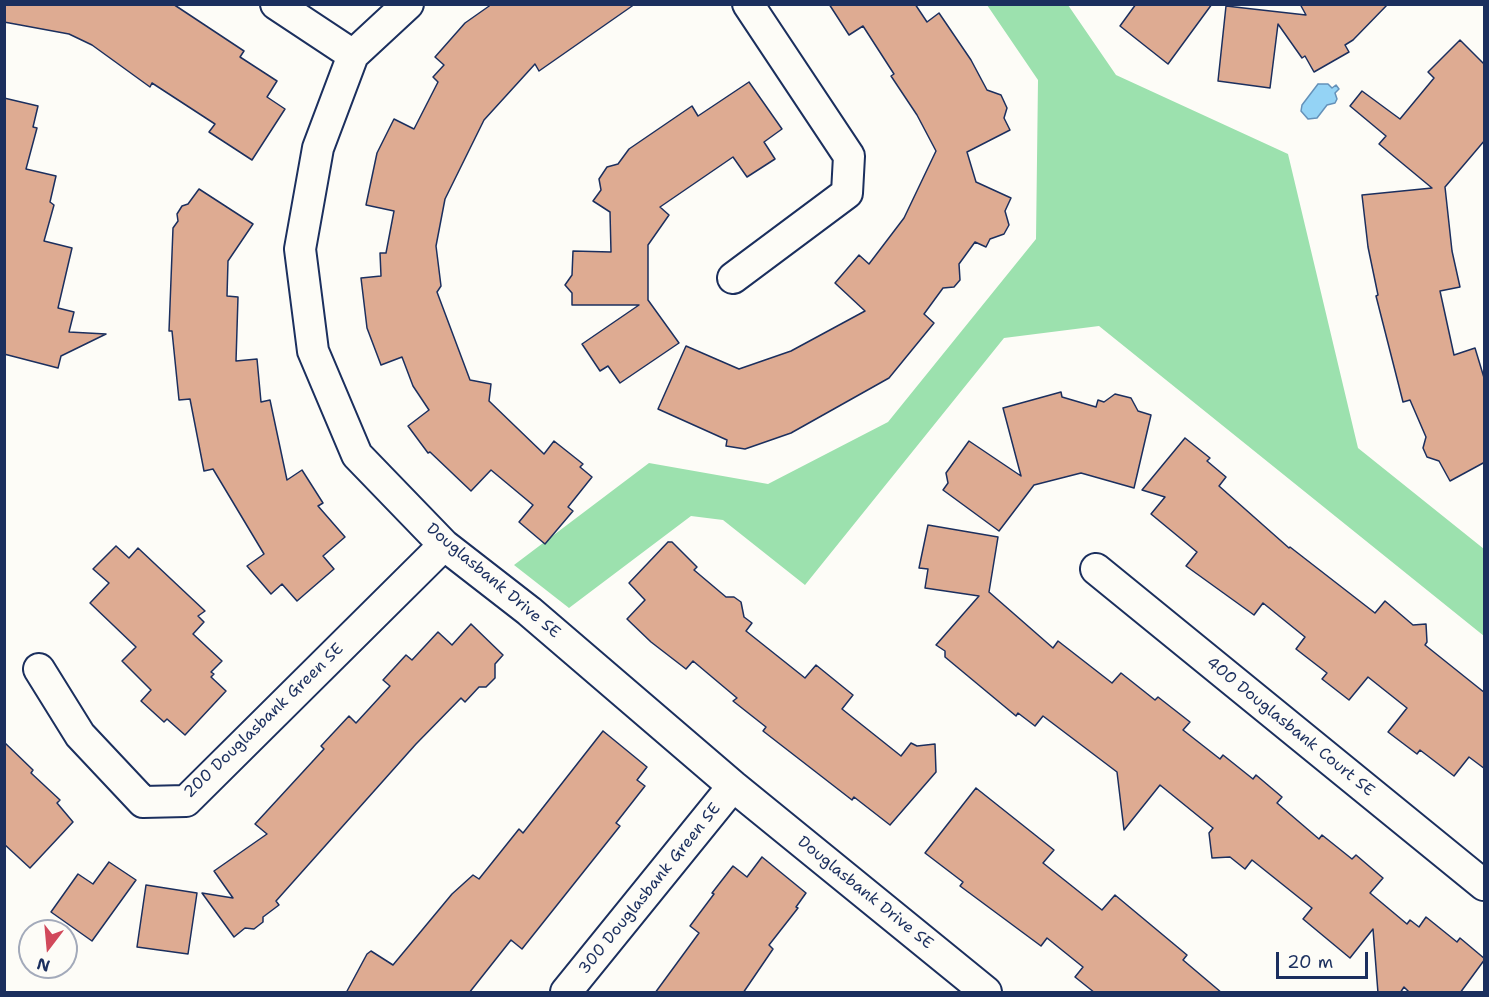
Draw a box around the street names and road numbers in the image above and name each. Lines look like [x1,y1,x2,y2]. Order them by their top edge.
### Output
street label: Douglasbank Drive SE [422,519,564,643]
street label: 200 Douglasbank Green SE [180,640,348,802]
street label: 400 Douglasbank Court SE [1202,653,1378,801]
street label: 300 Douglasbank Green SE [575,800,725,978]
street label: Douglasbank Drive SE [793,832,937,954]

